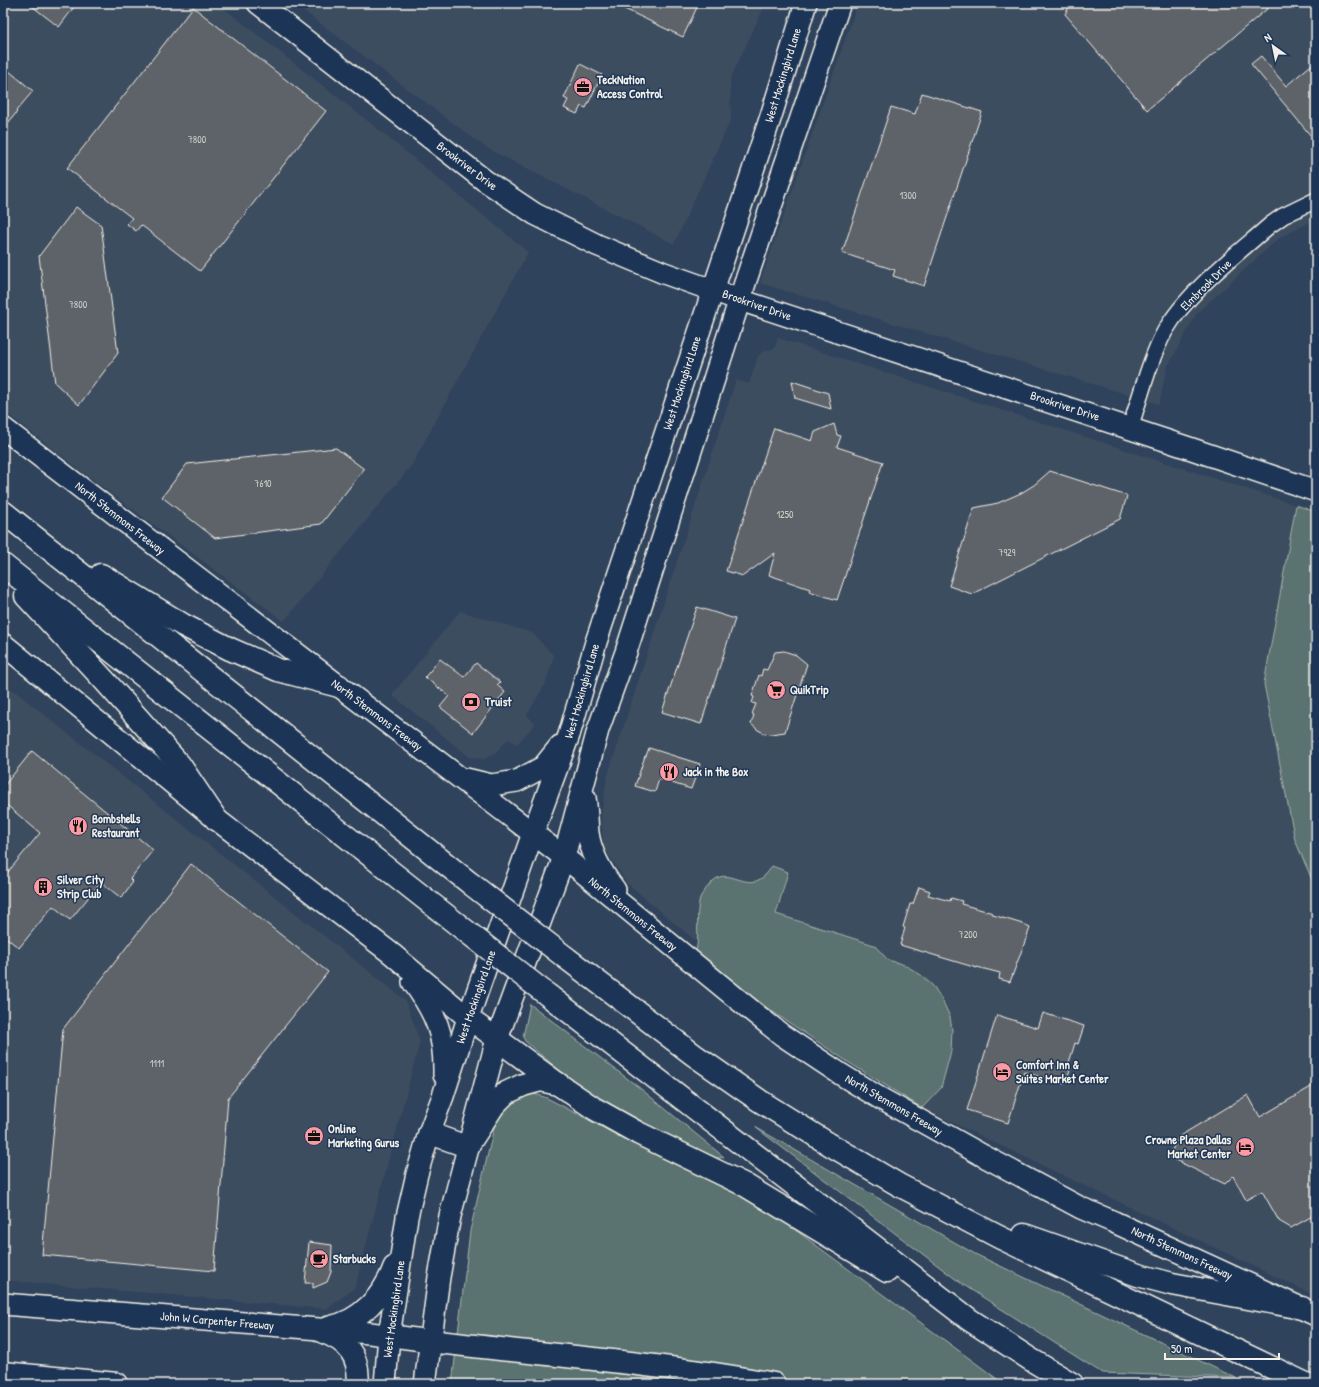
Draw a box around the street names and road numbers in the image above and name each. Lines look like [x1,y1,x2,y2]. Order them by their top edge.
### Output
street label: West Mockingbird Lane [760,25,805,124]
street label: Brookriver Drive [433,137,501,194]
street label: Elmbrook Drive [1176,255,1235,314]
street label: Brookriver Drive [720,285,794,324]
street label: West Mockingbird Lane [658,334,705,432]
street label: Brookriver Drive [1028,386,1102,425]
street label: North Stemmons Freeway [72,477,169,558]
street label: West Mockingbird Lane [560,641,603,740]
street label: North Stemmons Freeway [328,675,426,755]
street label: North Stemmons Freeway [585,872,681,955]
street label: West Mockingbird Lane [452,948,500,1046]
street label: North Stemmons Freeway [842,1070,946,1139]
street label: North Stemmons Freeway [1129,1222,1236,1284]
street label: West Mockingbird Lane [378,1259,409,1359]
street label: John W Carpenter Freeway [159,1307,275,1334]

